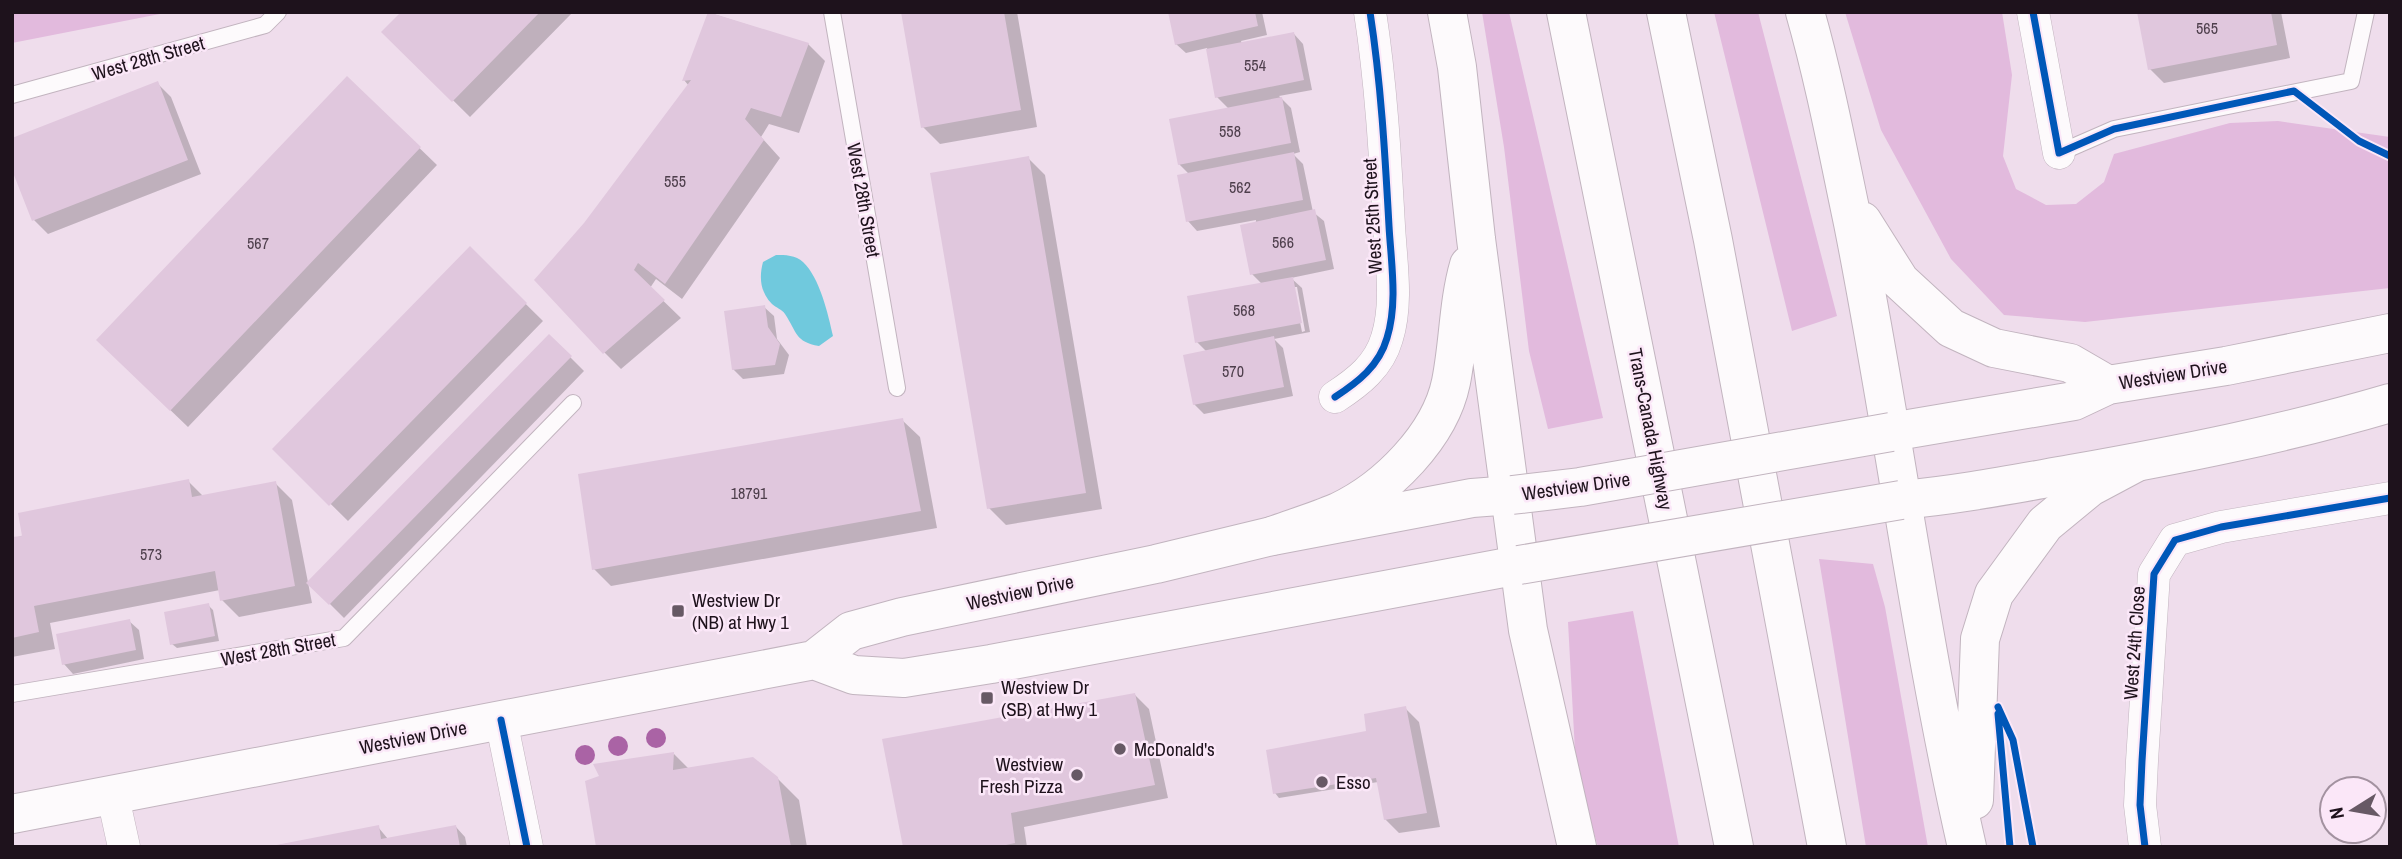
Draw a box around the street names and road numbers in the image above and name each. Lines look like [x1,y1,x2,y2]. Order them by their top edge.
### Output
street label: West 28th Street [89,29,208,86]
street label: West 28th Street [841,141,887,260]
street label: West 25th Street [1356,157,1388,274]
street label: Trans-Canada Highway [1623,346,1679,512]
street label: Westview Drive [2117,353,2229,395]
street label: Westview Drive [1520,466,1632,506]
street label: Westview Drive [964,568,1076,616]
street label: West 24th Close [2117,585,2151,701]
street label: West 28th Street [219,626,338,672]
street label: Westview Drive [357,714,469,760]

